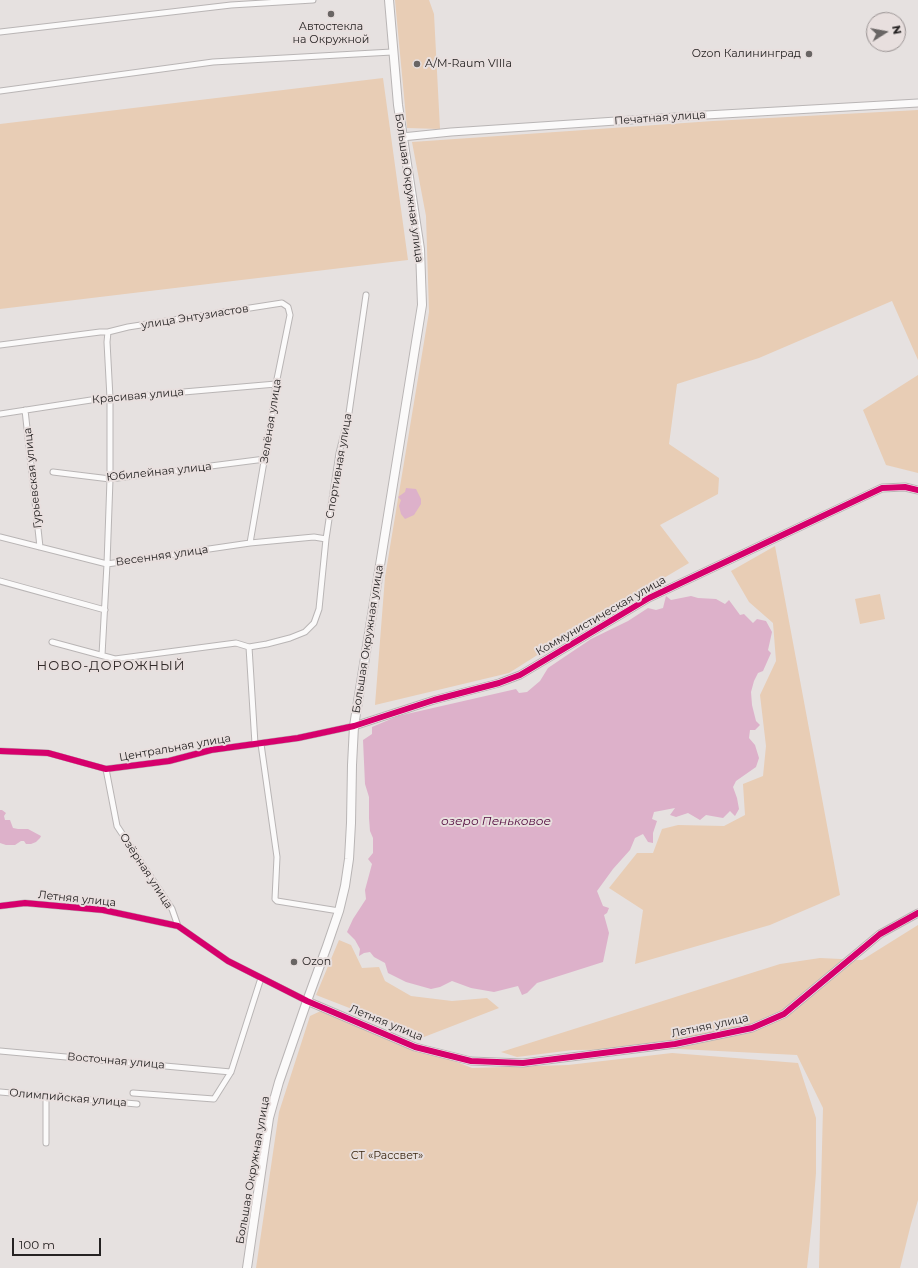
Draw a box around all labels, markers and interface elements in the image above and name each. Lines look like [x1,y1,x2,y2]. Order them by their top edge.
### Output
marker: Автостекла на Окружной [326,9,336,19]
north arrow [866,12,906,52]
place label: Автостекла на Окружной [293,20,369,46]
text: N [889,24,905,36]
place label: Ozon Калининград [692,47,801,61]
marker: Ozon Калининград [804,49,814,59]
place label: A/M-Raum VIIIa [425,57,512,71]
marker: A/M-Raum VIIIa [412,59,422,69]
street label: Печатная улица [614,108,706,128]
street label: Большая Окружная улица [392,113,426,263]
street label: улица Энтузиастов [140,302,250,332]
street label: Зелёная улица [258,378,284,464]
street label: Красивая улица [91,385,185,407]
street label: Спортивная улица [323,412,355,520]
street label: Гурьевская улица [21,427,45,529]
street label: Юбилейная улица [106,460,212,484]
street label: Весенняя улица [115,543,209,569]
street label: Большая Окружная улица [350,564,386,714]
street label: Коммунистическая улица [534,573,668,659]
district label: НОВО-ДОРОЖНЫЙ [37,658,185,674]
street label: Центральная улица [118,732,232,764]
water label: озеро Пеньковое [441,814,551,828]
street label: Озёрная улица [117,831,175,911]
street label: Летняя улица [37,888,117,910]
place label: Ozon [302,955,331,969]
marker: Ozon [289,957,299,967]
street label: Летняя улица [347,1002,425,1044]
street label: Летняя улица [670,1011,750,1041]
street label: Восточная улица [67,1050,165,1072]
street label: Олимпийская улица [9,1086,127,1110]
street label: Большая Окружная улица [233,1095,273,1245]
park label: СТ «Рассвет» [351,1149,423,1163]
scale bar [14,1230,103,1256]
text: 100 m [19,1237,55,1252]

